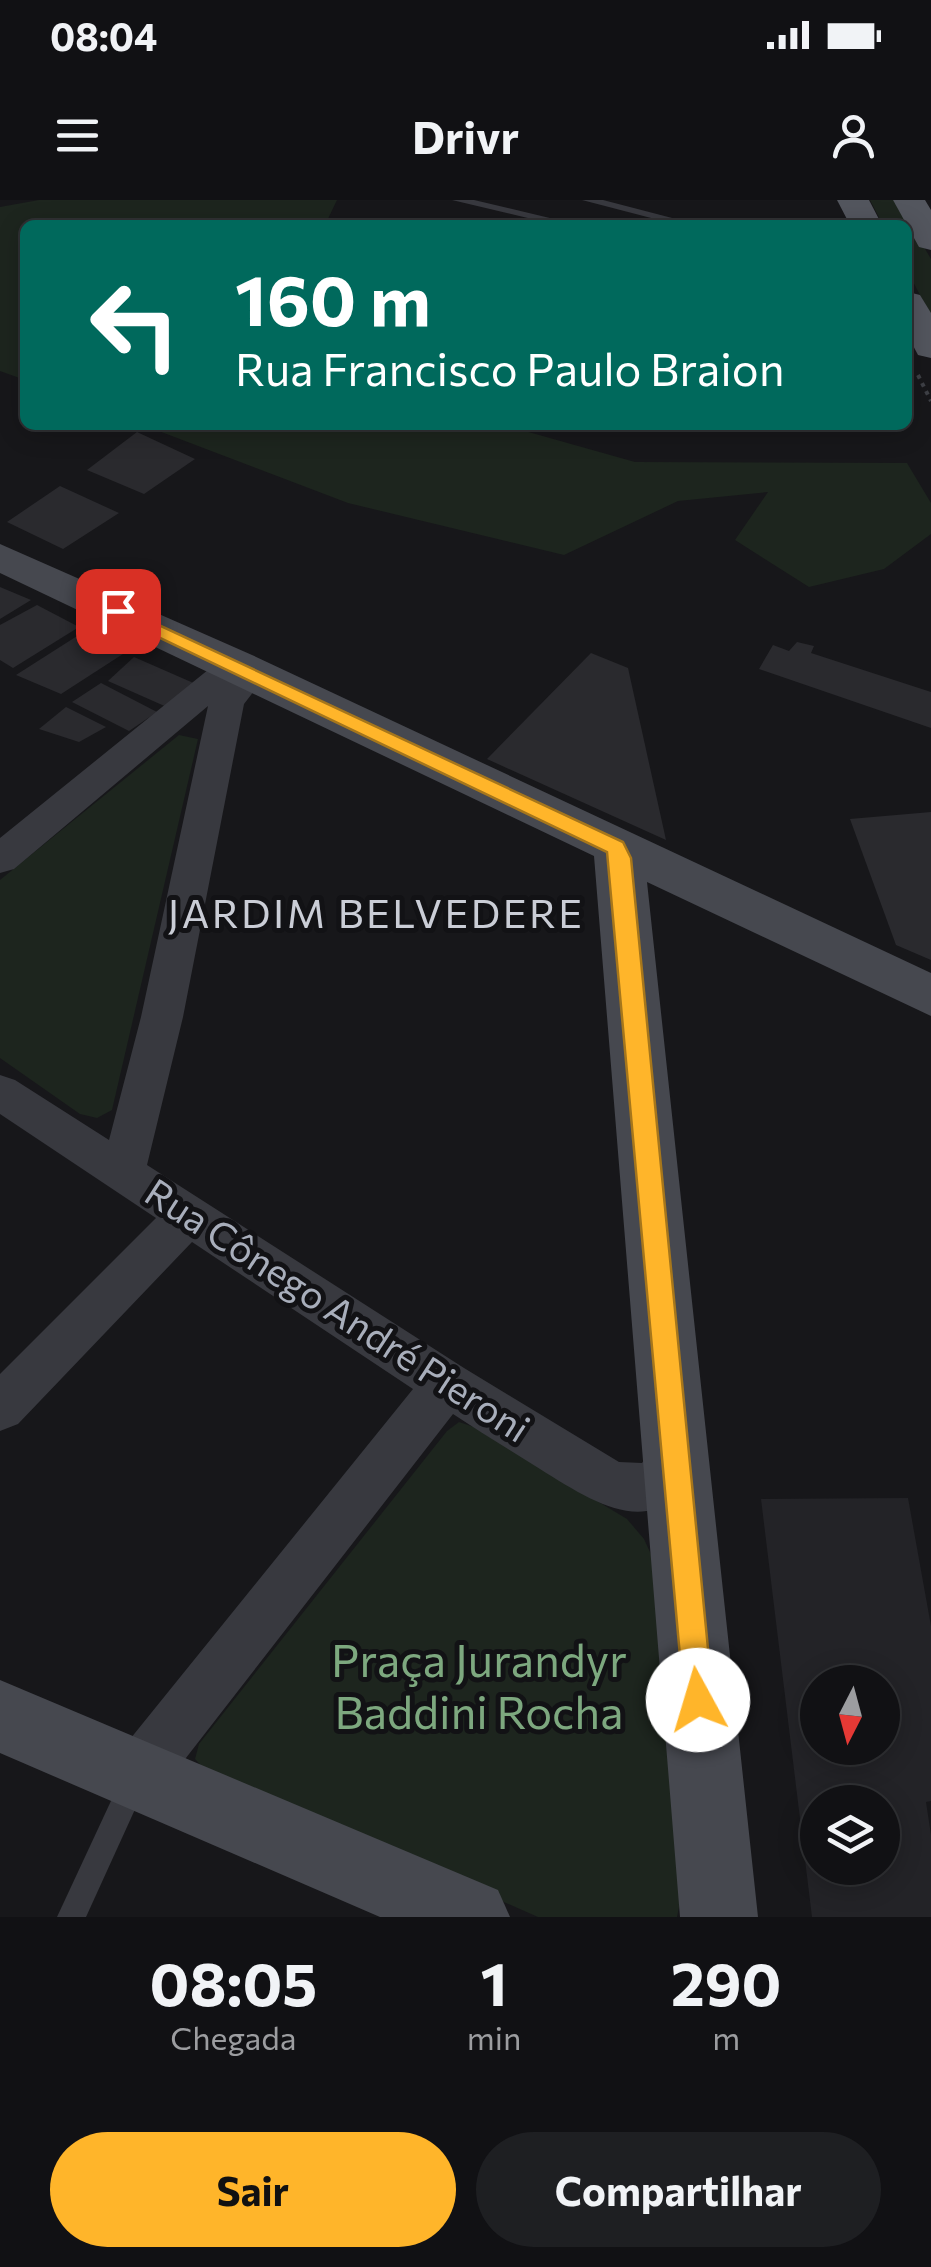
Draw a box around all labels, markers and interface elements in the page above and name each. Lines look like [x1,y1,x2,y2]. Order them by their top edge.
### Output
text: 08:04 [50,12,157,59]
icon: menu [50,108,105,163]
text: Drivr [412,108,519,163]
icon: person [826,108,881,163]
text: 160 m [235,255,431,340]
icon: left [70,260,200,390]
text: Rua Francisco Paulo Braion [235,340,784,395]
pin [76,569,161,654]
icon: arrive [91,584,146,639]
district label: JARDIM BELVEDERE [168,887,584,936]
street label: Rua Cônego André Pieroni [137,1167,539,1451]
park label: Praça Jurandyr Baddini Rocha [331,1631,627,1738]
position arrow [646,1648,750,1752]
north arrow [800,1665,900,1765]
map controls [800,1665,900,1885]
button: layers [800,1785,900,1885]
text: 08:05 [150,1945,317,2018]
text: 1 [480,1945,508,2018]
text: 290 [671,1945,781,2018]
text: Chegada [170,2017,296,2057]
text: min [467,2017,521,2057]
text: m [712,2017,740,2057]
button: Sair [50,2132,456,2247]
button: Compartilhar [476,2132,881,2247]

